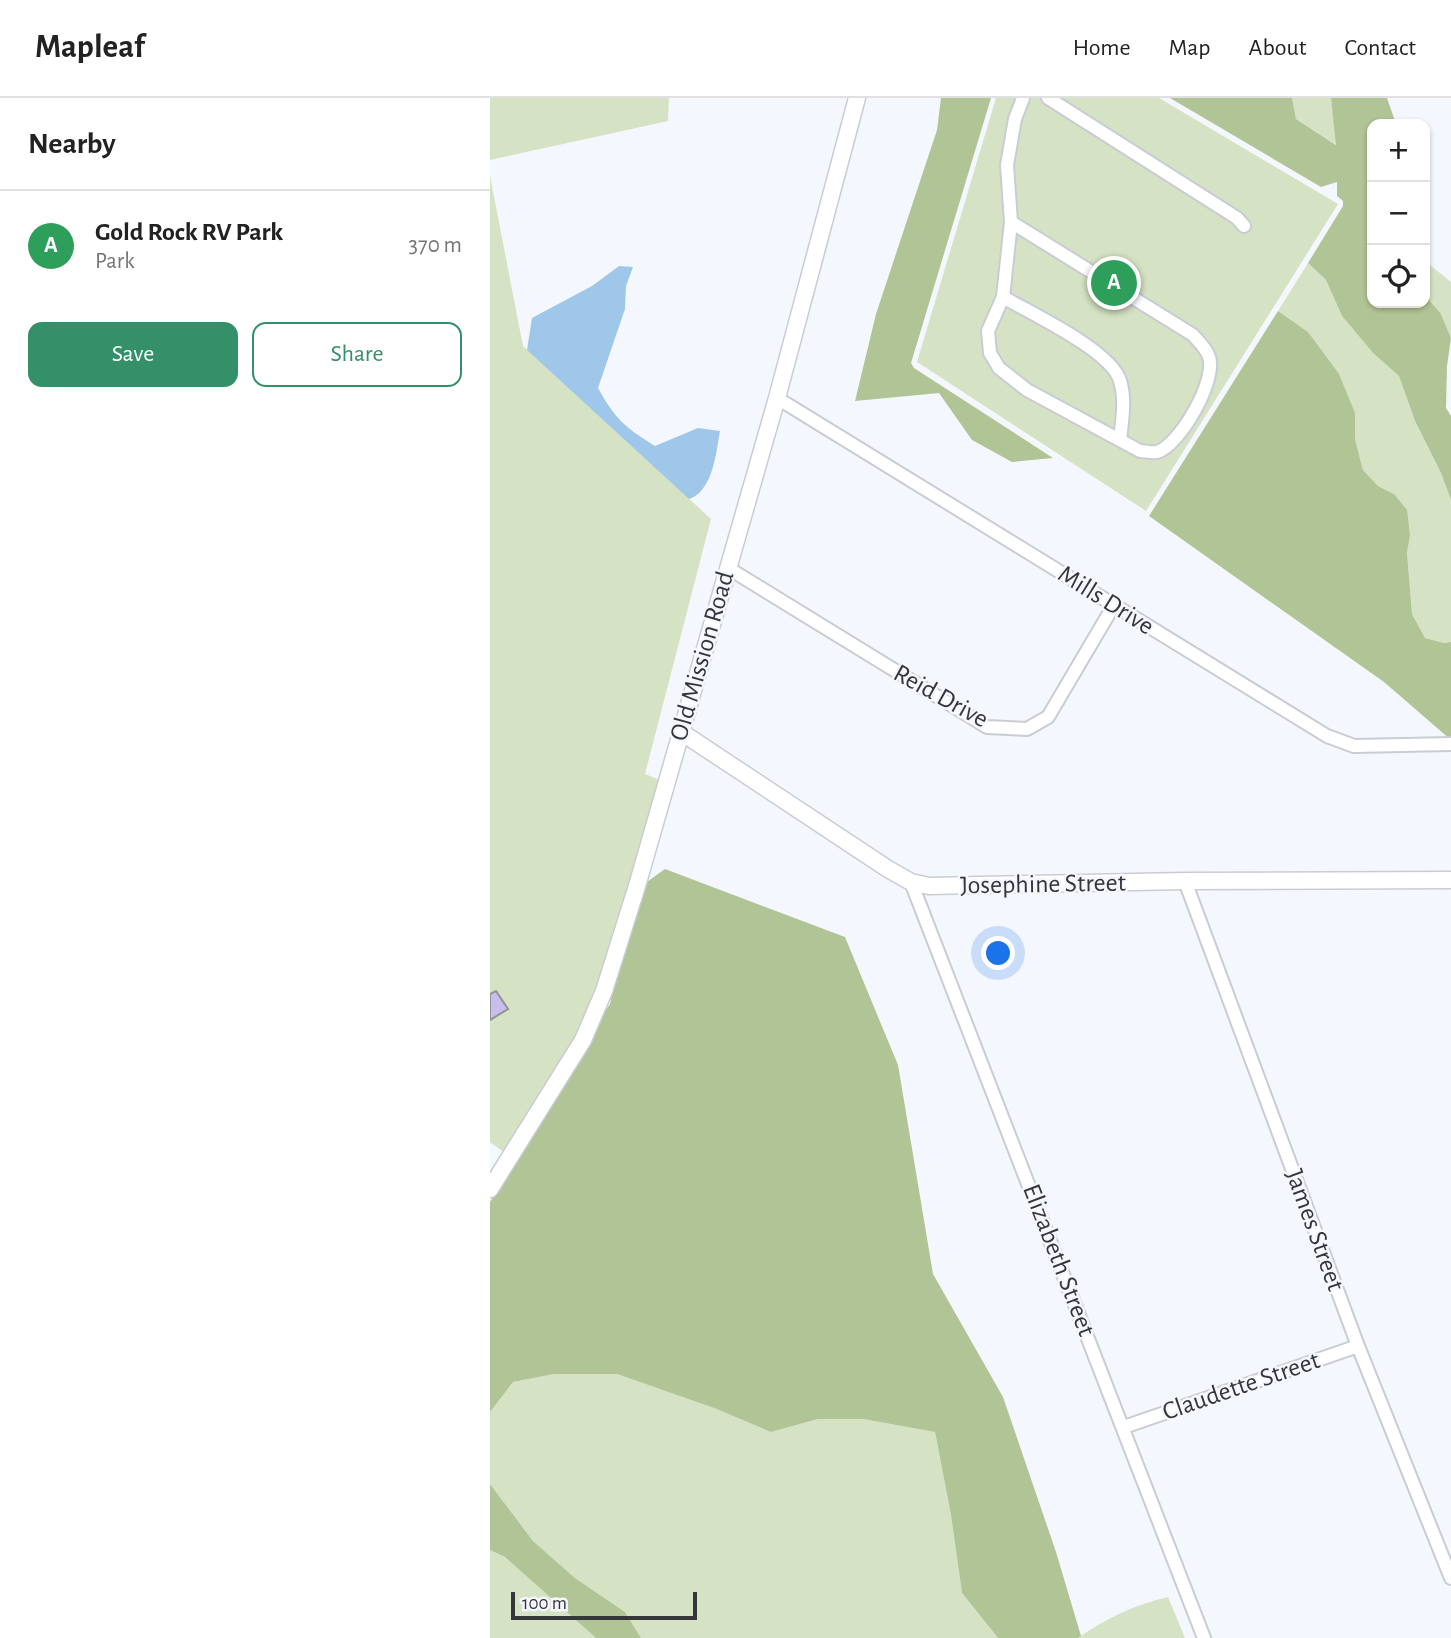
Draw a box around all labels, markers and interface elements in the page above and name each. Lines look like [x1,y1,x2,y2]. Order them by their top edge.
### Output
text: Mapleaf [35,31,145,64]
text: Home [1073,36,1131,60]
text: Map [1169,36,1211,60]
text: About [1249,36,1306,60]
text: Contact [1344,36,1416,60]
map controls [1367,119,1430,308]
button: + [1367,119,1430,182]
text: Nearby [28,129,116,159]
button: − [1367,182,1430,245]
text: Gold Rock RV Park [95,219,283,245]
text: A [44,234,58,257]
text: 370 m [409,234,462,257]
button: locate [1367,245,1430,308]
text: Park [95,250,135,273]
pin: A [1091,257,1137,309]
button: Save [28,322,238,387]
button: Share [252,322,462,387]
street label: Mills Drive [1053,560,1159,640]
street label: Old Mission Road [665,568,739,744]
street label: Reid Drive [889,660,993,732]
street label: Josephine Street [960,870,1126,898]
your location [981,936,1015,970]
street label: James Street [1281,1166,1349,1294]
street label: Elizabeth Street [1018,1180,1100,1340]
street label: Claudette Street [1159,1347,1323,1425]
scale bar [511,1589,696,1621]
text: 100 m [522,1594,567,1613]

